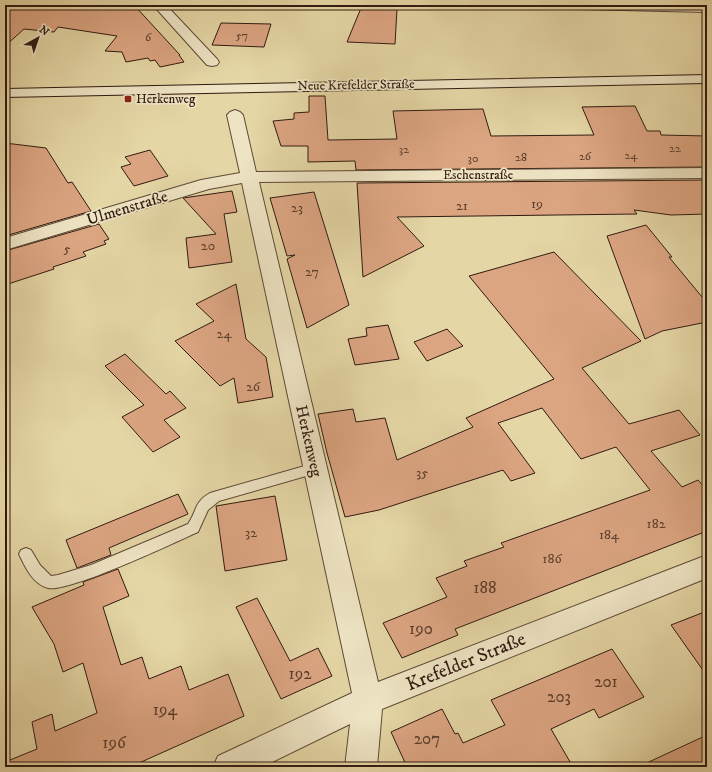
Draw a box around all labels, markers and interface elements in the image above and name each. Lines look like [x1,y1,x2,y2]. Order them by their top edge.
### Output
north arrow [18,18,58,58]
text: N [36,23,52,39]
house number: 57 [236,28,248,43]
house number: 6 [145,30,152,45]
street label: Neue Krefelder Straße [297,76,415,94]
place label: Herkenweg [136,91,196,107]
marker: Herkenweg [123,94,133,104]
house number: 22 [669,141,681,156]
house number: 32 [399,142,409,157]
house number: 24 [625,148,638,163]
house number: 26 [579,149,592,164]
house number: 28 [515,150,527,165]
house number: 30 [468,151,478,166]
street label: Eschenstraße [443,167,513,183]
street label: Ulmenstraße [84,186,170,230]
house number: 19 [531,195,543,213]
house number: 21 [456,197,468,215]
house number: 23 [291,199,303,217]
house number: 20 [201,237,215,255]
house number: 5 [64,240,71,258]
house number: 27 [305,263,319,281]
house number: 24 [217,325,232,343]
house number: 26 [246,378,261,396]
street label: Herkenweg [291,403,327,479]
house number: 35 [416,464,428,482]
house number: 182 [646,515,666,533]
house number: 32 [245,524,257,542]
house number: 184 [599,526,620,544]
house number: 186 [542,550,562,568]
house number: 188 [473,577,497,599]
house number: 190 [409,618,433,640]
street label: Krefelder Straße [403,628,529,696]
house number: 192 [288,663,312,685]
house number: 201 [594,671,618,693]
house number: 203 [547,686,571,708]
house number: 194 [153,699,178,721]
house number: 207 [414,728,440,750]
house number: 196 [102,732,127,754]

